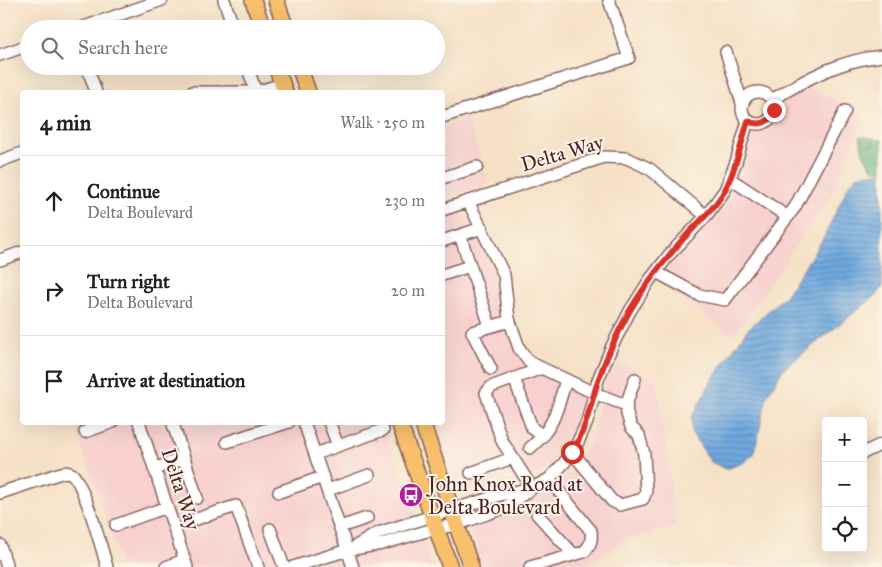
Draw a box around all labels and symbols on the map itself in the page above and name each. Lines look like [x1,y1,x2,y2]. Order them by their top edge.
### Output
route end [763,99,786,122]
street label: Delta Way [518,130,607,176]
route start [561,441,584,464]
street label: Delta Way [156,445,206,534]
place label: John Knox Road at Delta Boulevard [426,472,583,519]
bus stop icon: John Knox Road at Delta Boulevard [398,482,424,508]

